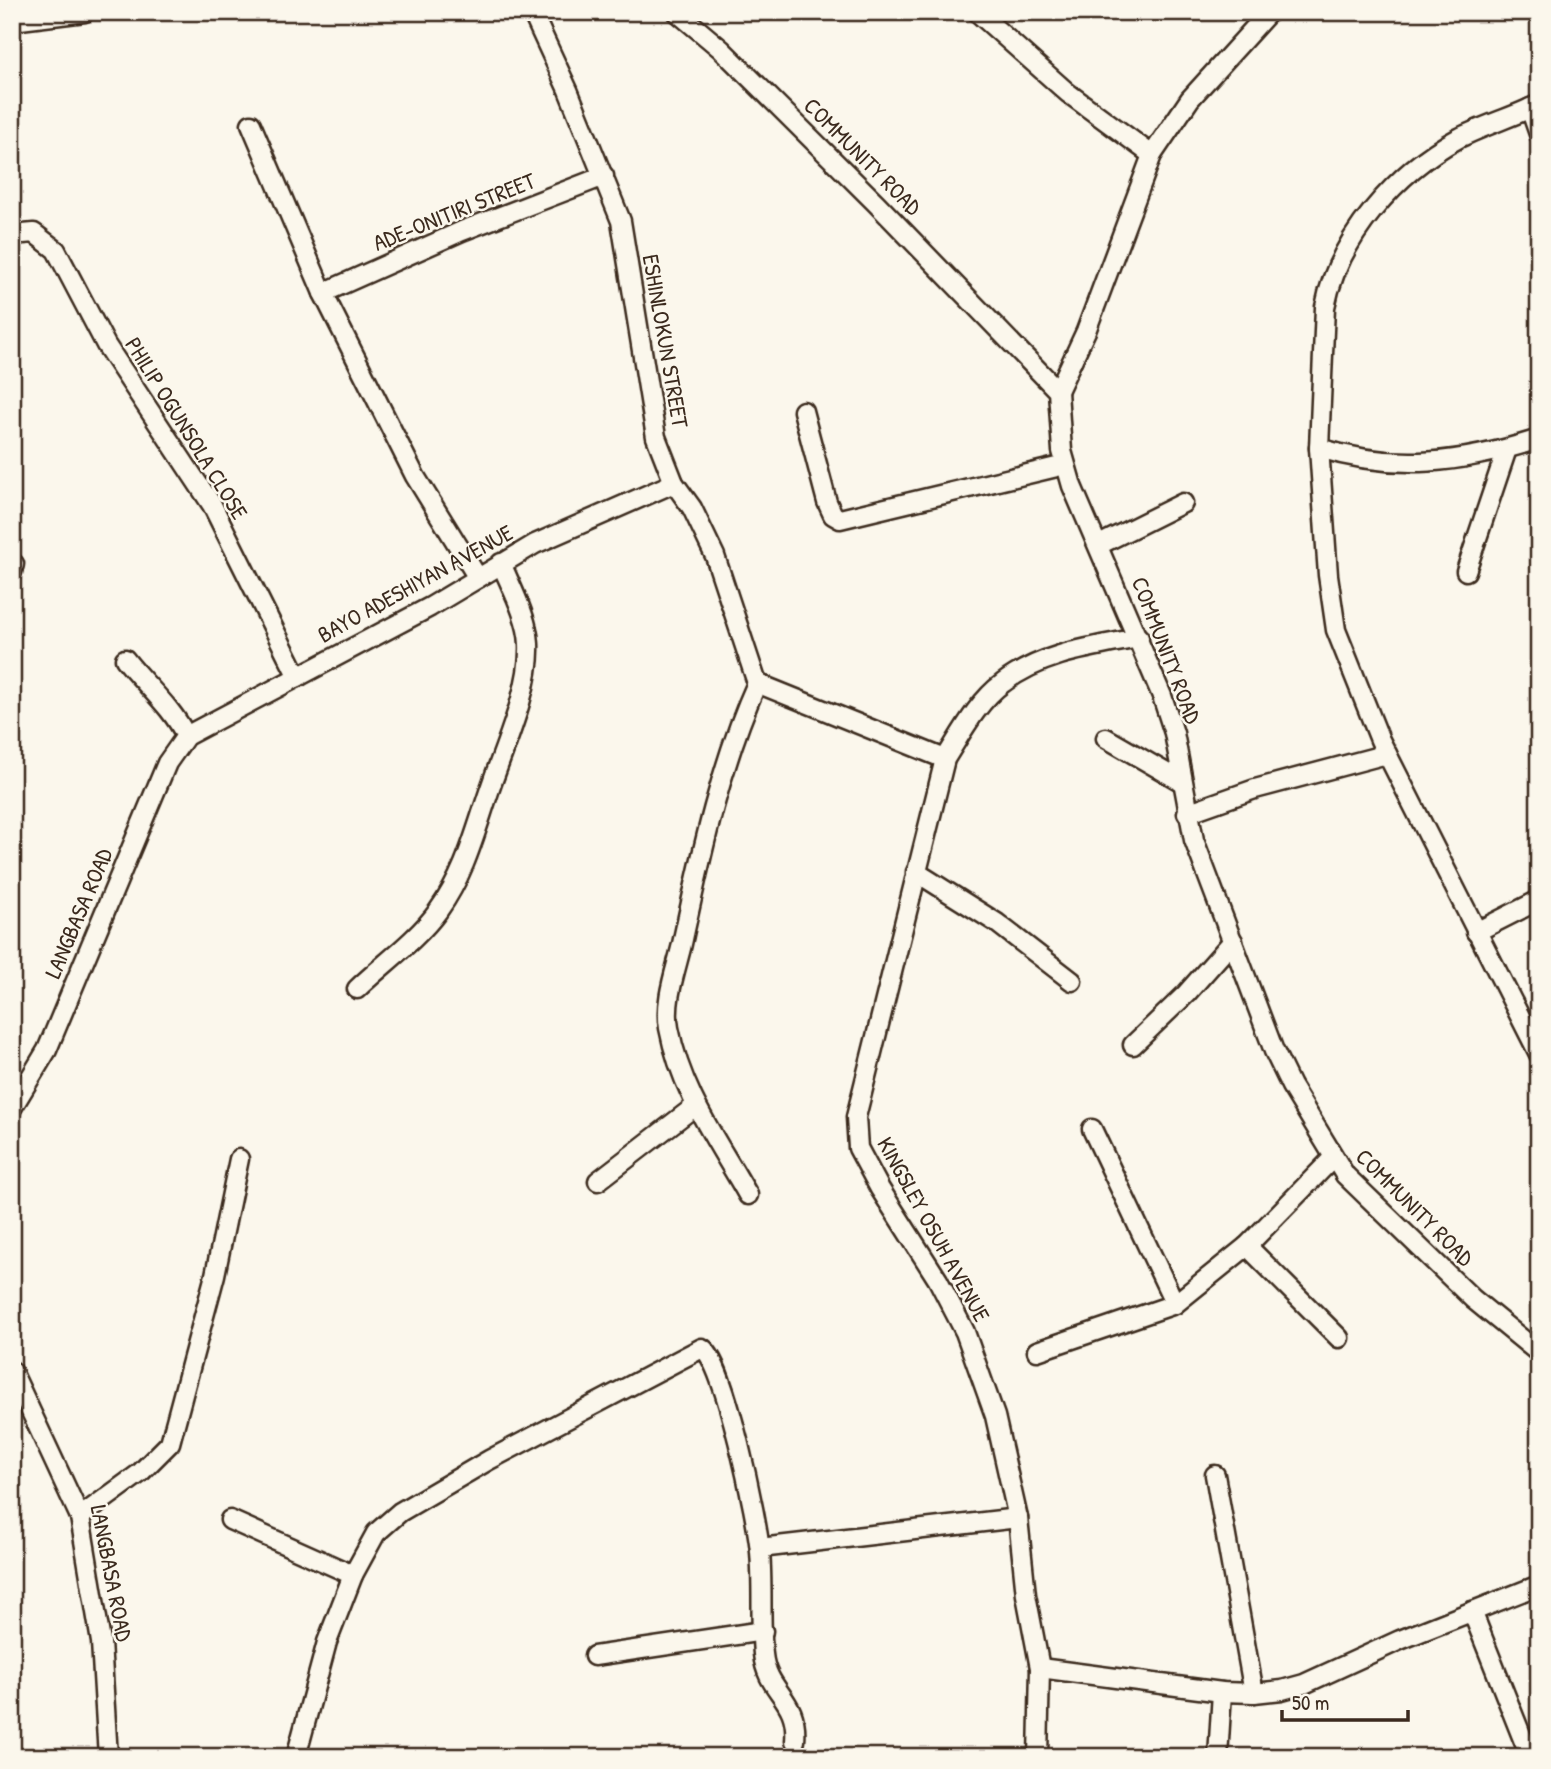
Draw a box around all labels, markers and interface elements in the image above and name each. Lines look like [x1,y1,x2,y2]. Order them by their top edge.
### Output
street label: COMMUNITY ROAD [797,90,929,222]
street label: ADE-ONITIRI STREET [368,164,540,258]
street label: ESHINLOKUN STREET [635,252,697,430]
street label: PHILIP OGUNSOLA CLOSE [118,331,256,525]
street label: BAYO ADESHIYAN AVENUE [312,516,518,650]
street label: COMMUNITY ROAD [1125,572,1209,728]
street label: LANGBASA ROAD [37,843,119,983]
street label: KINGSLEY OSUH AVENUE [870,1131,998,1327]
street label: COMMUNITY ROAD [1349,1141,1481,1273]
street label: LANGBASA ROAD [84,1502,140,1644]
scale bar [1282,1678,1408,1722]
text: 50 m [1292,1688,1329,1717]

